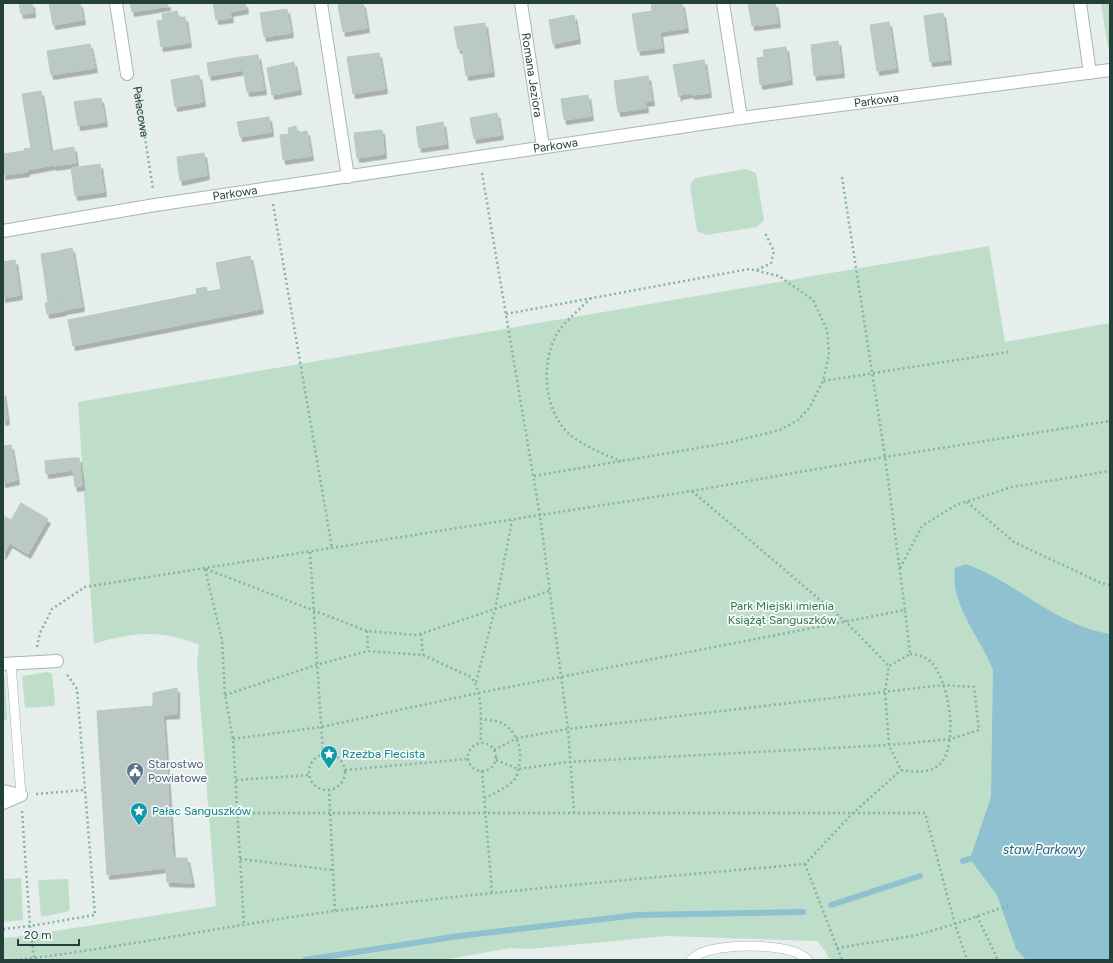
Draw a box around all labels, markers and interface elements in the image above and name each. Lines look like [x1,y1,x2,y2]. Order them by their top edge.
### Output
street label: Romana Jeziora [519,32,545,118]
street label: Pałacowa [130,85,152,138]
street label: Parkowa [853,91,899,110]
street label: Parkowa [532,135,579,156]
street label: Parkowa [212,183,258,203]
park label: Park Miejski imienia Książąt Sanguszków [728,599,837,627]
place icon: Rzeźba Flecista [319,744,339,769]
place label: Rzeźba Flecista [342,747,425,761]
place label: Starostwo Powiatowe [148,757,208,785]
public building icon: Starostwo Powiatowe [125,761,145,786]
place icon: Pałac Sanguszków [129,801,149,826]
place label: Pałac Sanguszków [152,804,252,818]
water label: staw Parkowy [1003,842,1086,857]
scale bar [18,921,79,947]
text: 20 m [24,928,52,942]

